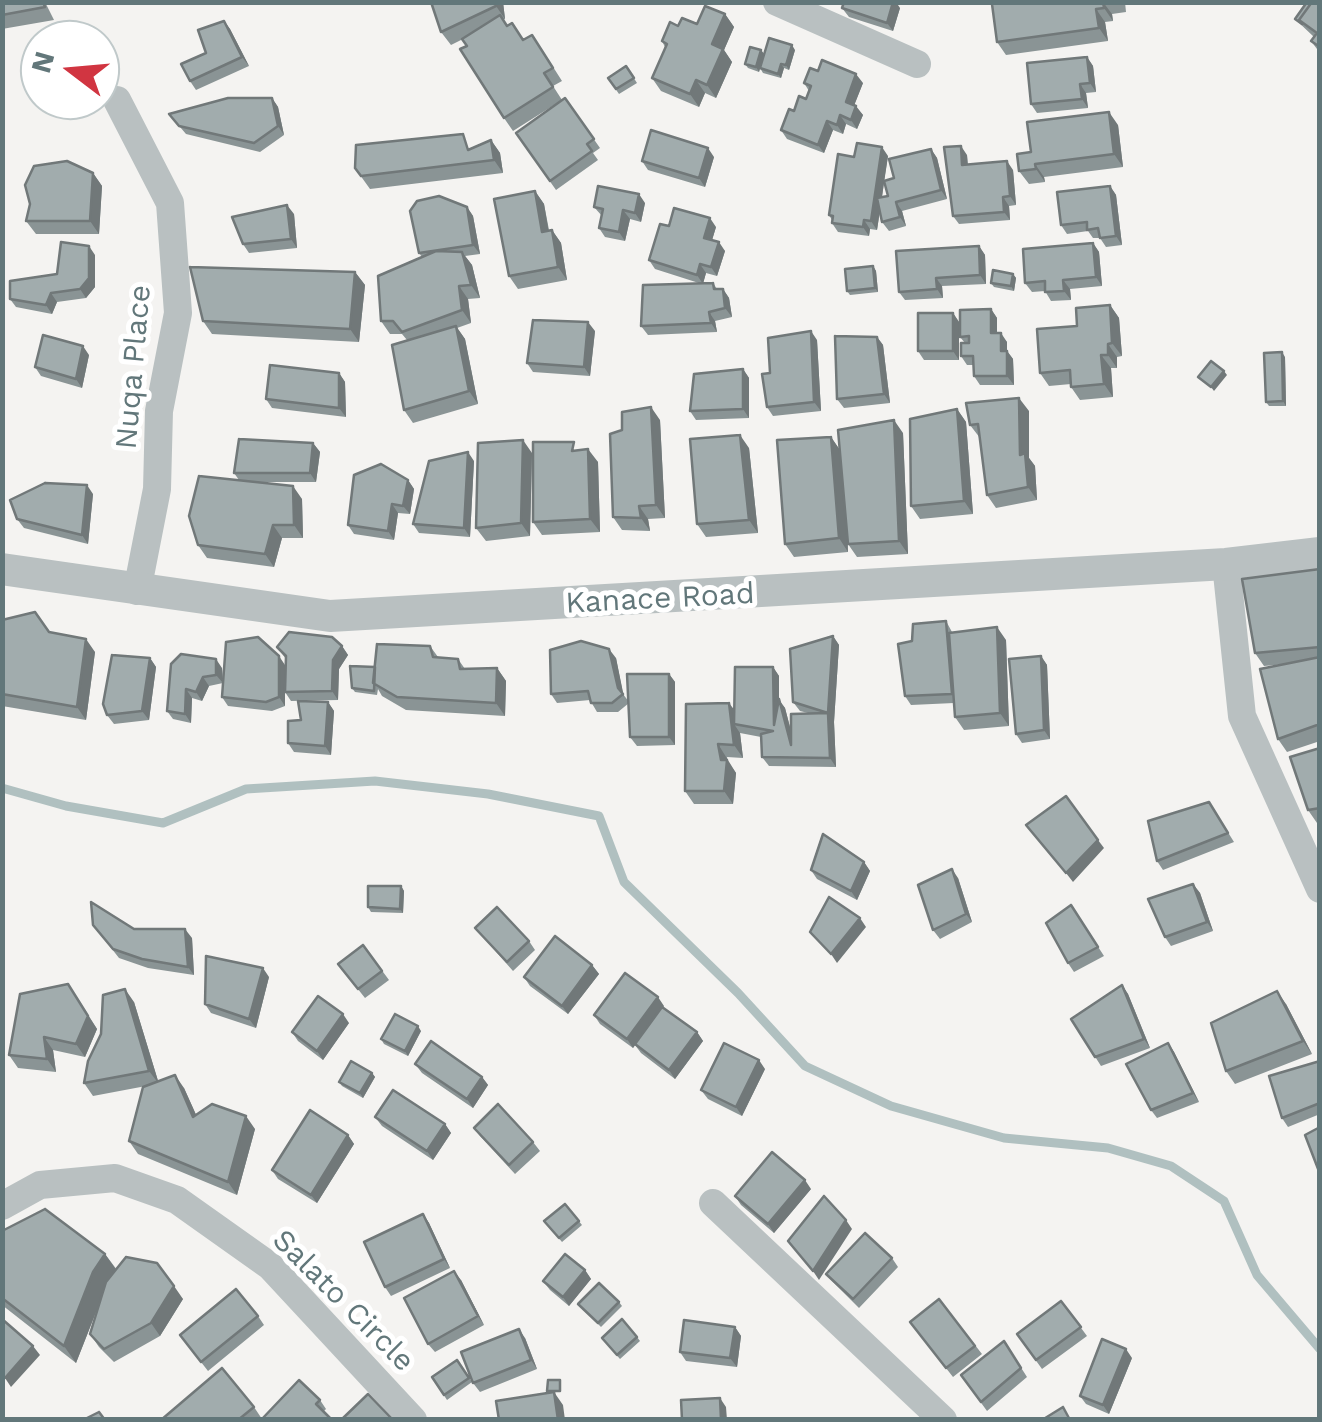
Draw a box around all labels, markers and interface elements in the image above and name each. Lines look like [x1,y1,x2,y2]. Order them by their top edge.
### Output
north arrow [20,20,120,120]
text: N [24,48,61,77]
street label: Nuqa Place [109,283,159,451]
street label: Kanace Road [565,576,755,622]
street label: Salato Circle [265,1223,421,1379]

